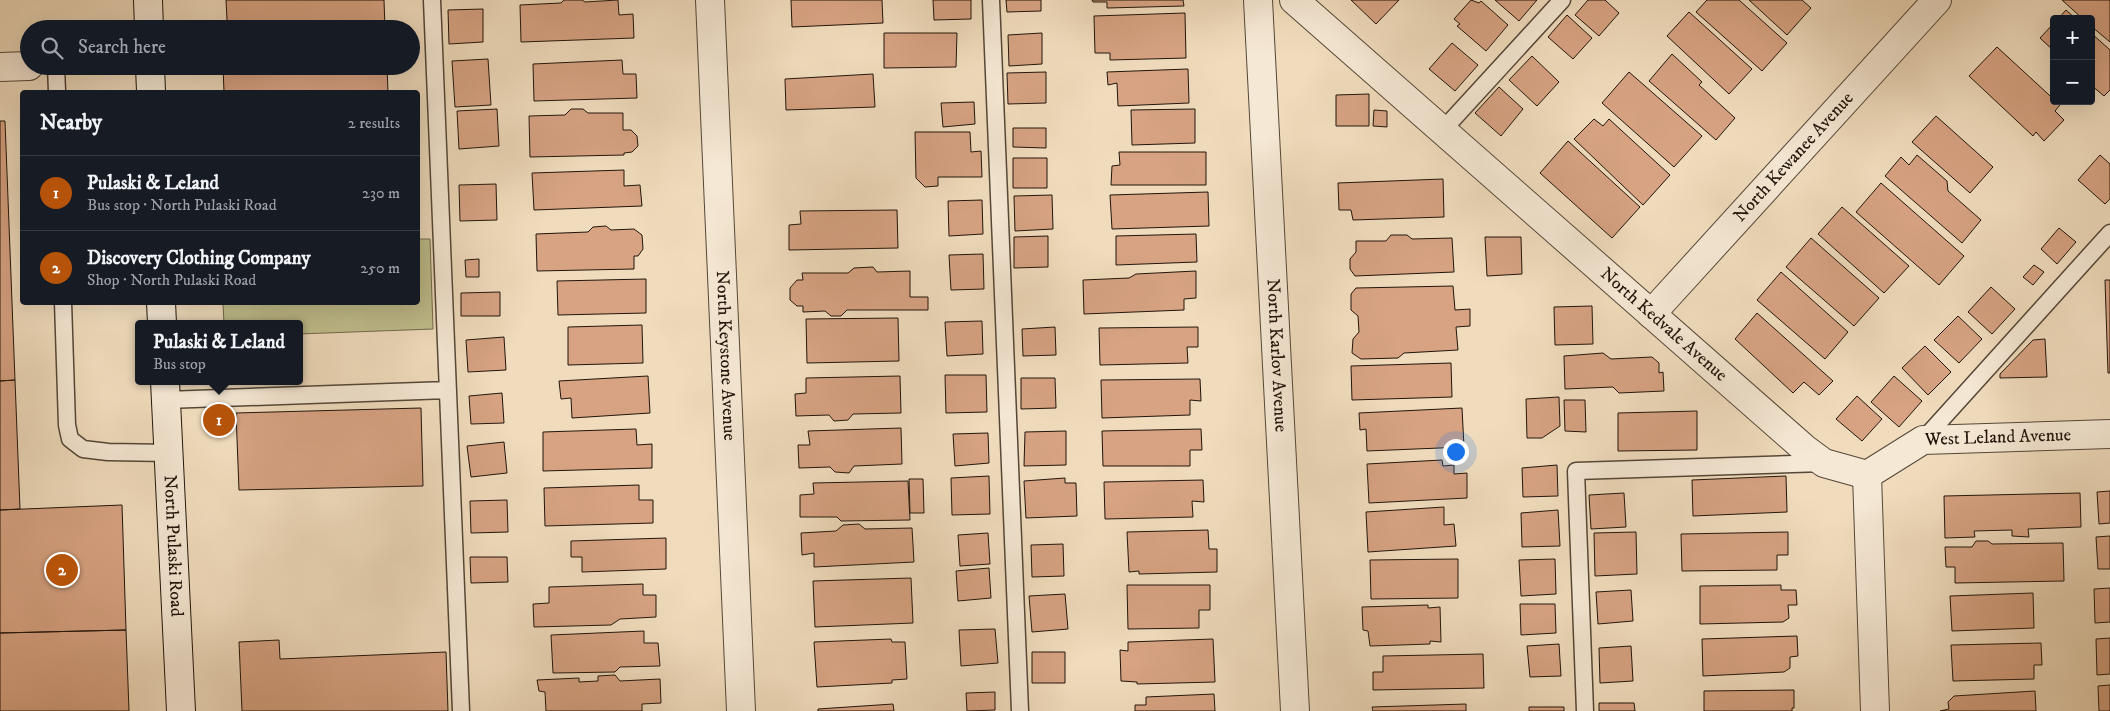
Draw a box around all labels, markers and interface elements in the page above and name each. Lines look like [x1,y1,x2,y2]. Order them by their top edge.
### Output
map controls [2050,15,2095,105]
button: + [2050,15,2095,60]
search box [20,20,420,75]
icon: search [38,34,66,62]
text: Search here [78,36,166,59]
button: − [2050,60,2095,105]
street label: North Kewanee Avenue [1729,88,1858,227]
text: Nearby [40,110,102,136]
text: 2 results [348,113,400,133]
text: Pulaski & Leland [87,172,219,195]
text: 1 [53,183,59,203]
text: 230 m [362,183,400,203]
text: Bus stop · North Pulaski Road [87,195,277,215]
text: Discovery Clothing Company [87,247,310,270]
text: 2 [52,258,60,278]
text: 250 m [360,258,400,278]
street label: North Kedvale Avenue [1596,263,1732,386]
text: Shop · North Pulaski Road [87,270,256,290]
street label: North Keystone Avenue [711,270,740,441]
street label: North Karlov Avenue [1262,278,1291,433]
popup [135,320,303,385]
text: Pulaski & Leland [153,331,285,354]
text: Bus stop [153,354,206,374]
pin: 1 [203,401,235,439]
street label: West Leland Avenue [1923,424,2071,451]
your location [1443,439,1469,465]
street label: North Pulaski Road [159,474,187,617]
pin: 2 [46,551,78,589]

